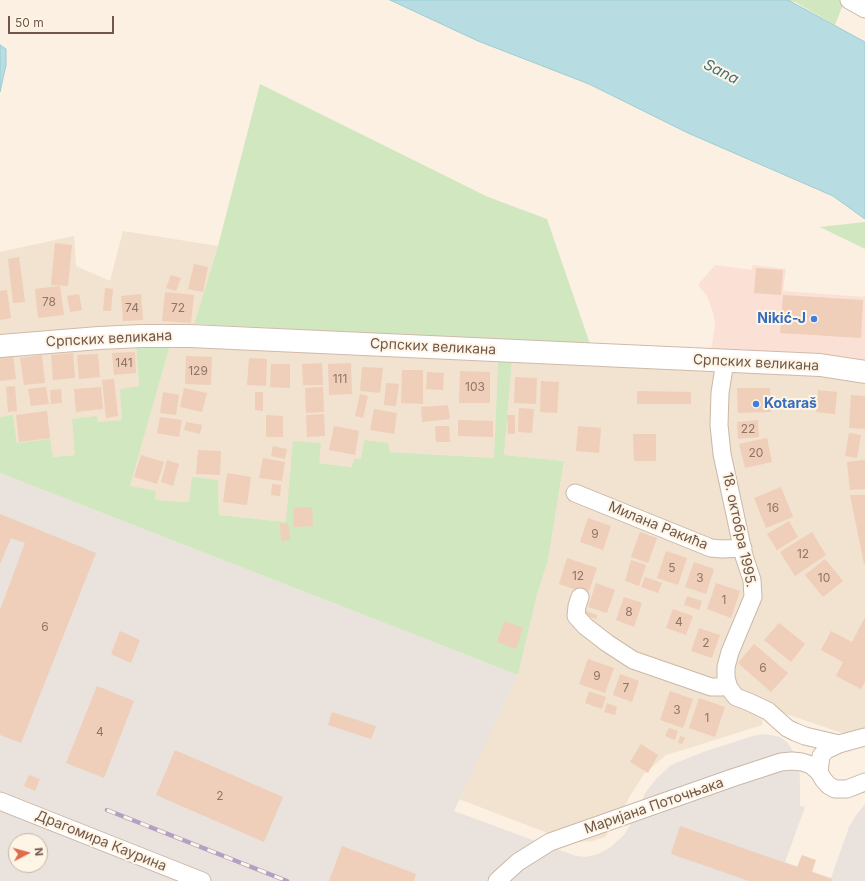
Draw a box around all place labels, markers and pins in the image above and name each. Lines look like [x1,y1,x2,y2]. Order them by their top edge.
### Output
place label: Nikić-J [757,311,806,327]
marker: Nikić-J [809,314,819,324]
place label: Kotaraš [764,396,817,412]
marker: Kotaraš [751,399,761,409]

